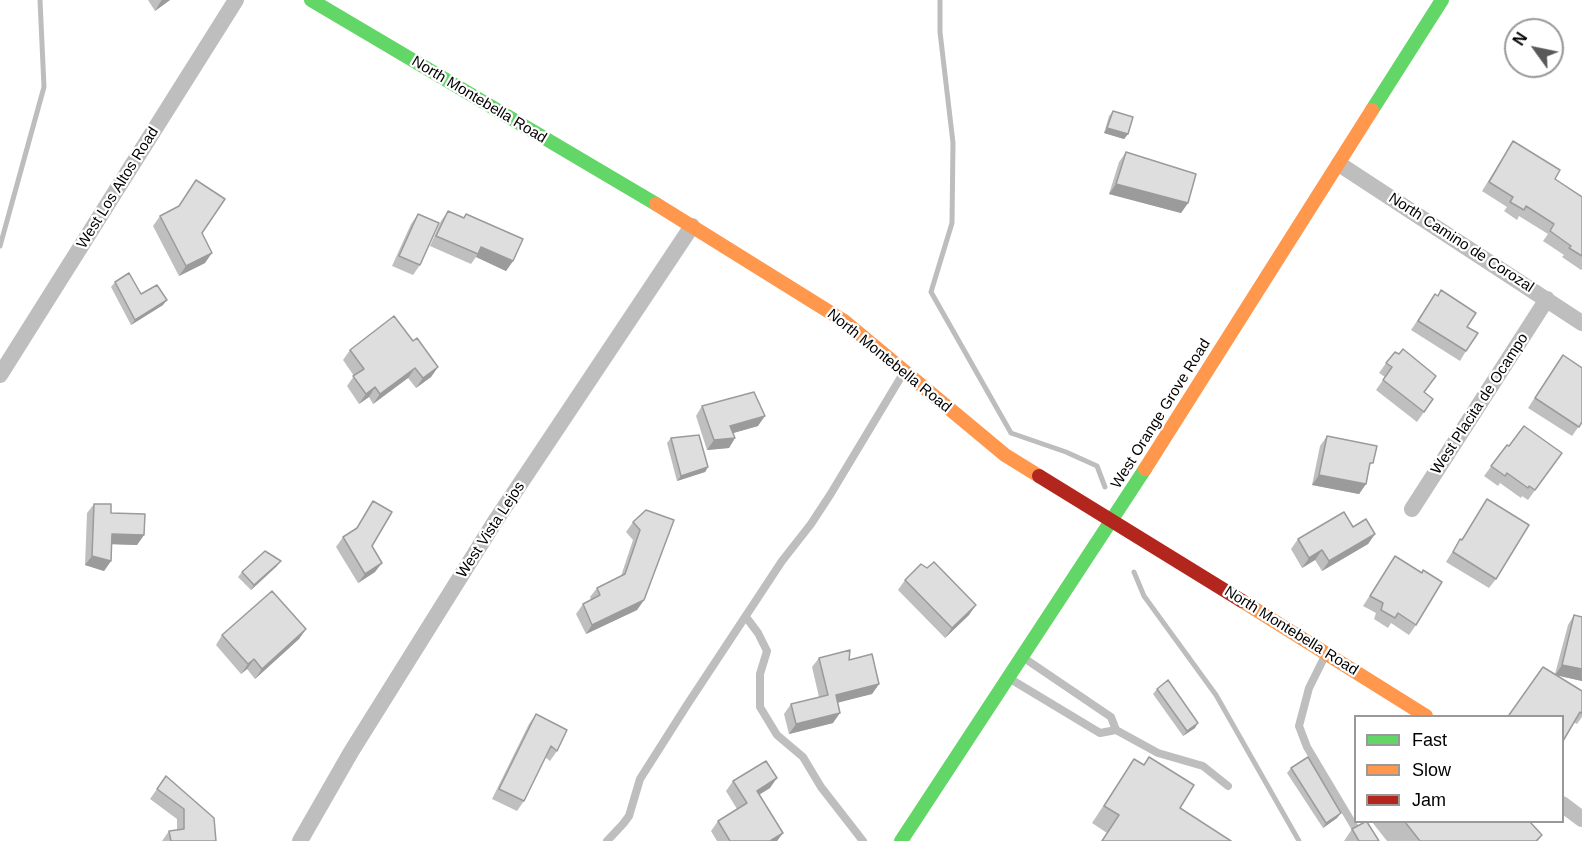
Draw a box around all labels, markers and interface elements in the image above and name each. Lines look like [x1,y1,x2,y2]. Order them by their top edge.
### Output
north arrow [1504,18,1564,78]
text: N [1510,30,1530,48]
street label: North Montebella Road [408,53,550,147]
street label: West Los Altos Road [73,124,163,252]
street label: North Camino de Corozal [1385,189,1537,297]
street label: North Montebella Road [823,305,955,417]
street label: West Placita de Ocampo [1428,330,1532,478]
street label: West Orange Grove Road [1107,336,1215,492]
street label: West Vista Lejos [453,478,529,582]
street label: North Montebella Road [1221,582,1361,680]
legend [1354,715,1564,823]
text: Fast [1412,730,1447,750]
text: Slow [1412,760,1451,780]
text: Jam [1412,790,1446,810]

